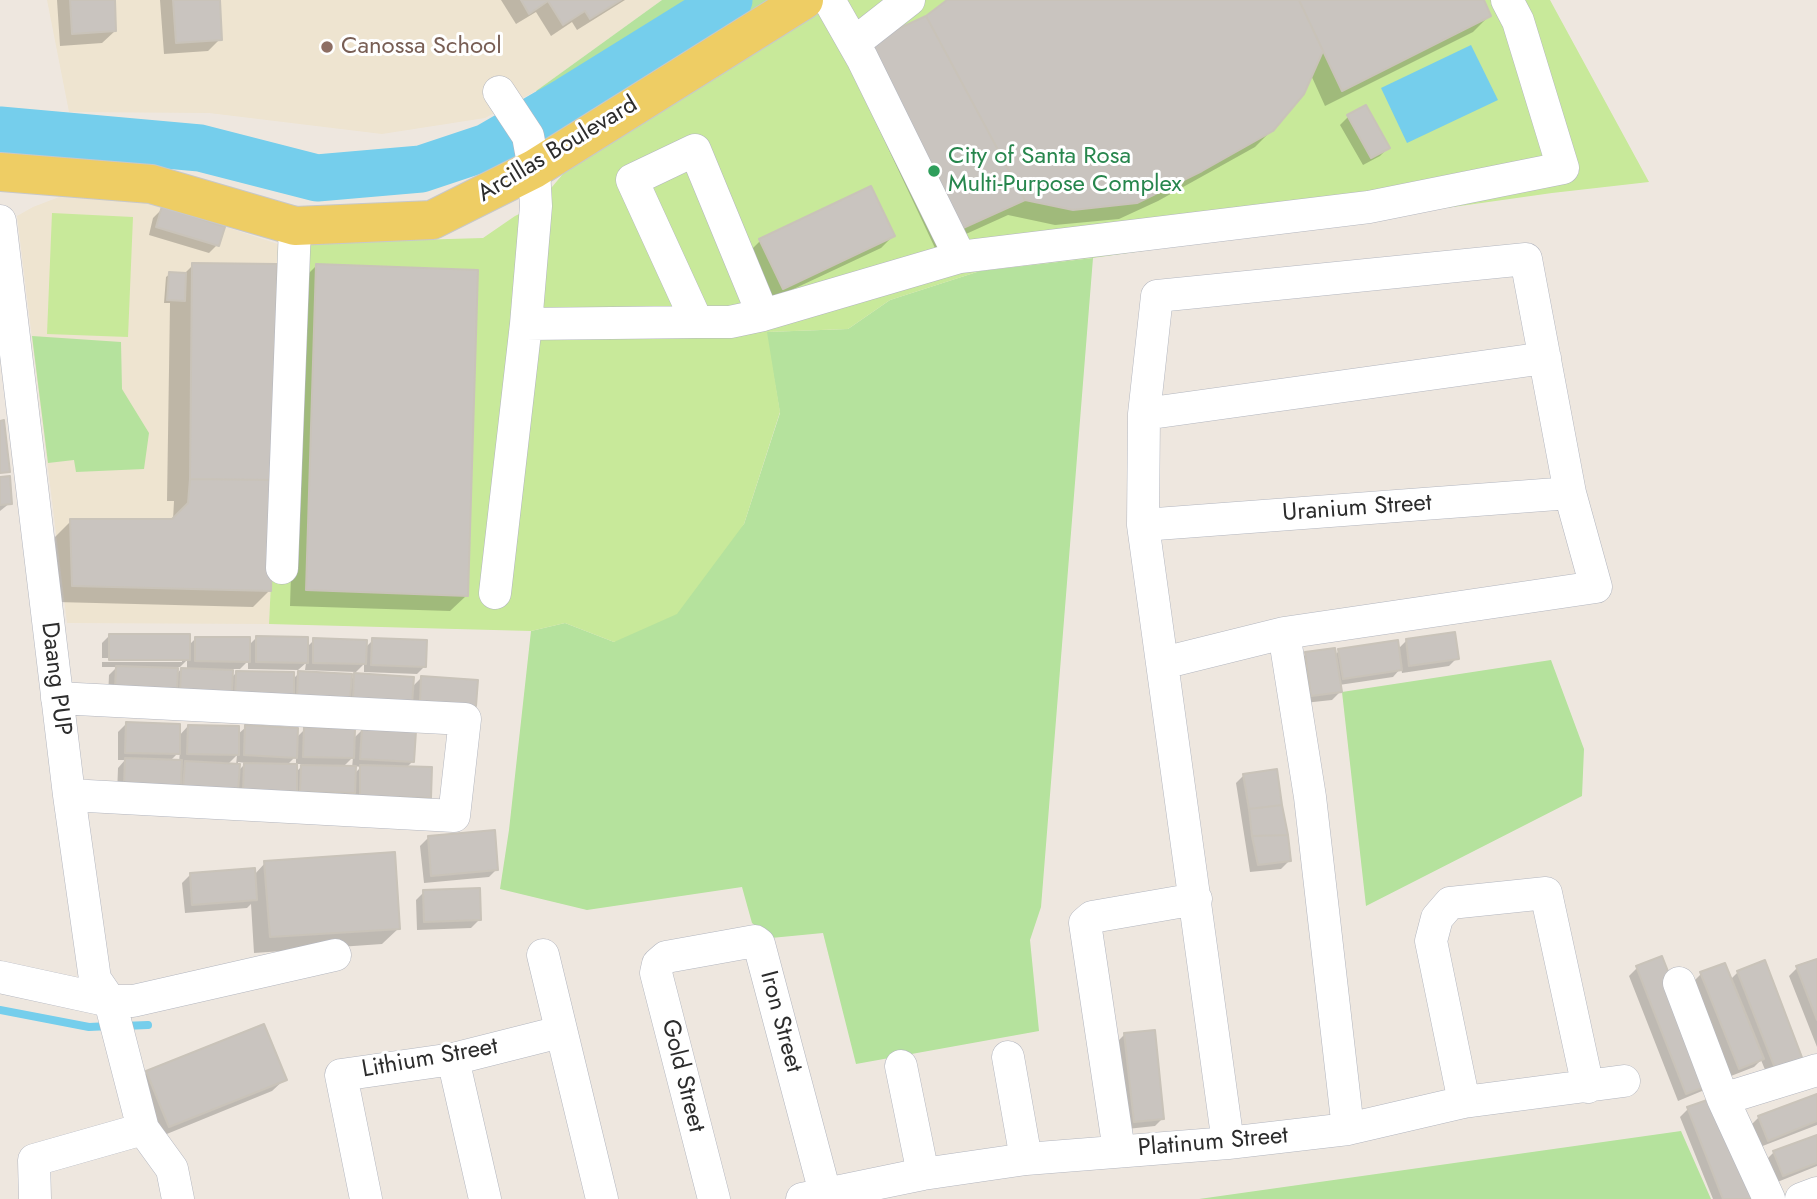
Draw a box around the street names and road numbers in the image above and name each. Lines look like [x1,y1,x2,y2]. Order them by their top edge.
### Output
street label: Arcillas Boulevard [473,91,643,209]
street label: Uranium Street [1281,489,1433,529]
street label: Daang PUP [34,621,76,737]
street label: Iron Street [753,968,807,1076]
street label: Gold Street [654,1017,710,1135]
street label: Lithium Street [360,1033,500,1085]
street label: Platinum Street [1137,1122,1289,1164]

